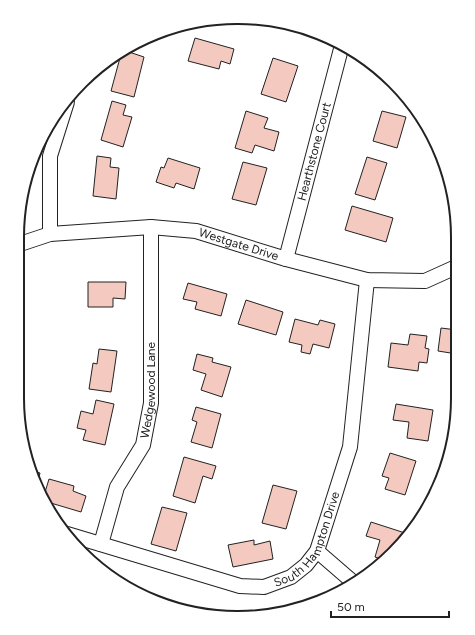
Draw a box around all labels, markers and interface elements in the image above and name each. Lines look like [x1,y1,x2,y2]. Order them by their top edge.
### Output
street label: Hearthstone Court [295,100,334,202]
street label: Westgate Drive [197,225,281,263]
street label: Wedgewood Lane [137,341,158,440]
street label: South Hampton Drive [272,490,343,590]
scale bar [331,593,449,619]
text: 50 m [337,600,365,614]

